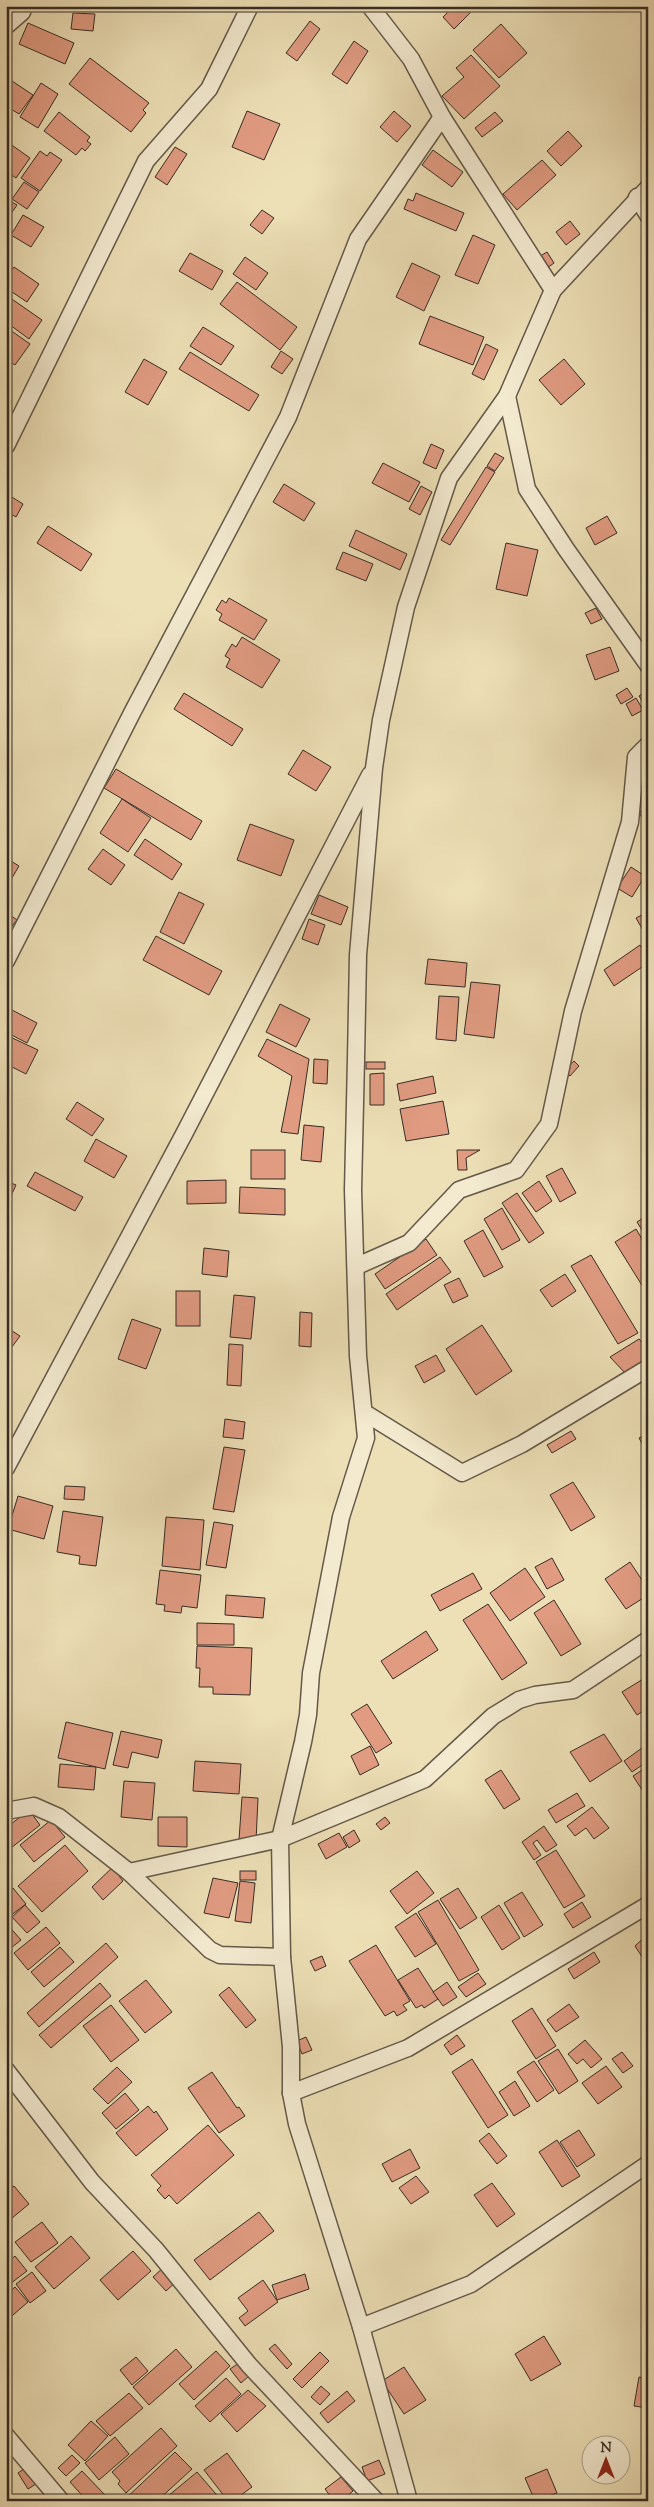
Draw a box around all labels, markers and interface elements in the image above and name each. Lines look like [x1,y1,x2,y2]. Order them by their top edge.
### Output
north arrow [582,2434,632,2484]
text: N [600,2439,612,2459]

